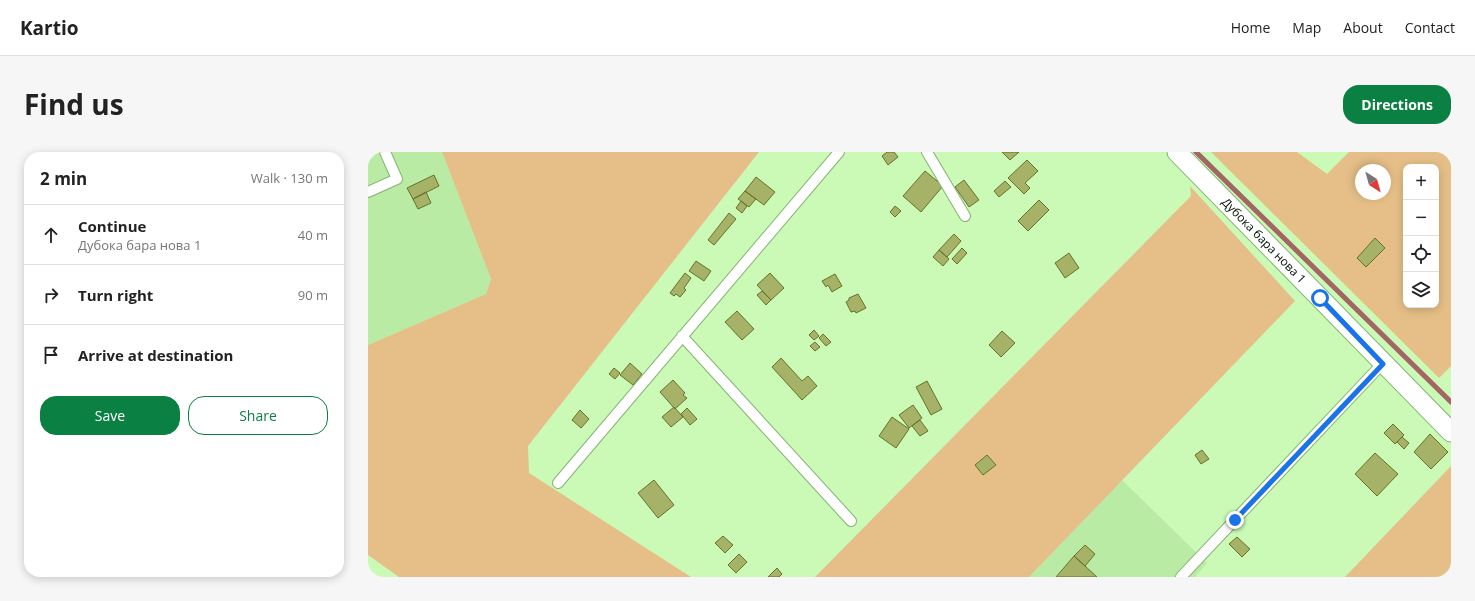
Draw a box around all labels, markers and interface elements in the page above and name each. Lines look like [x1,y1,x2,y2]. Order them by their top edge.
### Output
text: Kartio [20,15,79,41]
text: Home [1231,18,1270,37]
text: Map [1292,18,1321,37]
text: About [1343,18,1383,37]
text: Contact [1405,18,1455,37]
text: Find us [24,85,124,123]
button: Directions [1343,85,1451,124]
north arrow [1355,164,1391,200]
map controls [1403,164,1439,308]
button: + [1403,164,1439,200]
text: 2 min [40,167,87,190]
text: Walk · 130 m [251,169,328,187]
street label: Дубока бара нова 1 [1218,194,1310,287]
button: − [1403,200,1439,236]
text: Continue [78,216,146,236]
icon: ahead [40,224,62,246]
text: 40 m [298,226,328,244]
text: Дубока бара нова 1 [78,236,201,254]
button: locate [1403,236,1439,272]
button: layers [1403,272,1439,308]
icon: right [40,284,62,306]
text: Turn right [78,285,153,305]
text: 90 m [298,286,328,304]
route start [1311,289,1329,307]
icon: arrive [40,344,62,366]
text: Arrive at destination [78,345,233,365]
button: Save [40,396,180,435]
button: Share [188,396,328,435]
route end [1226,511,1244,529]

